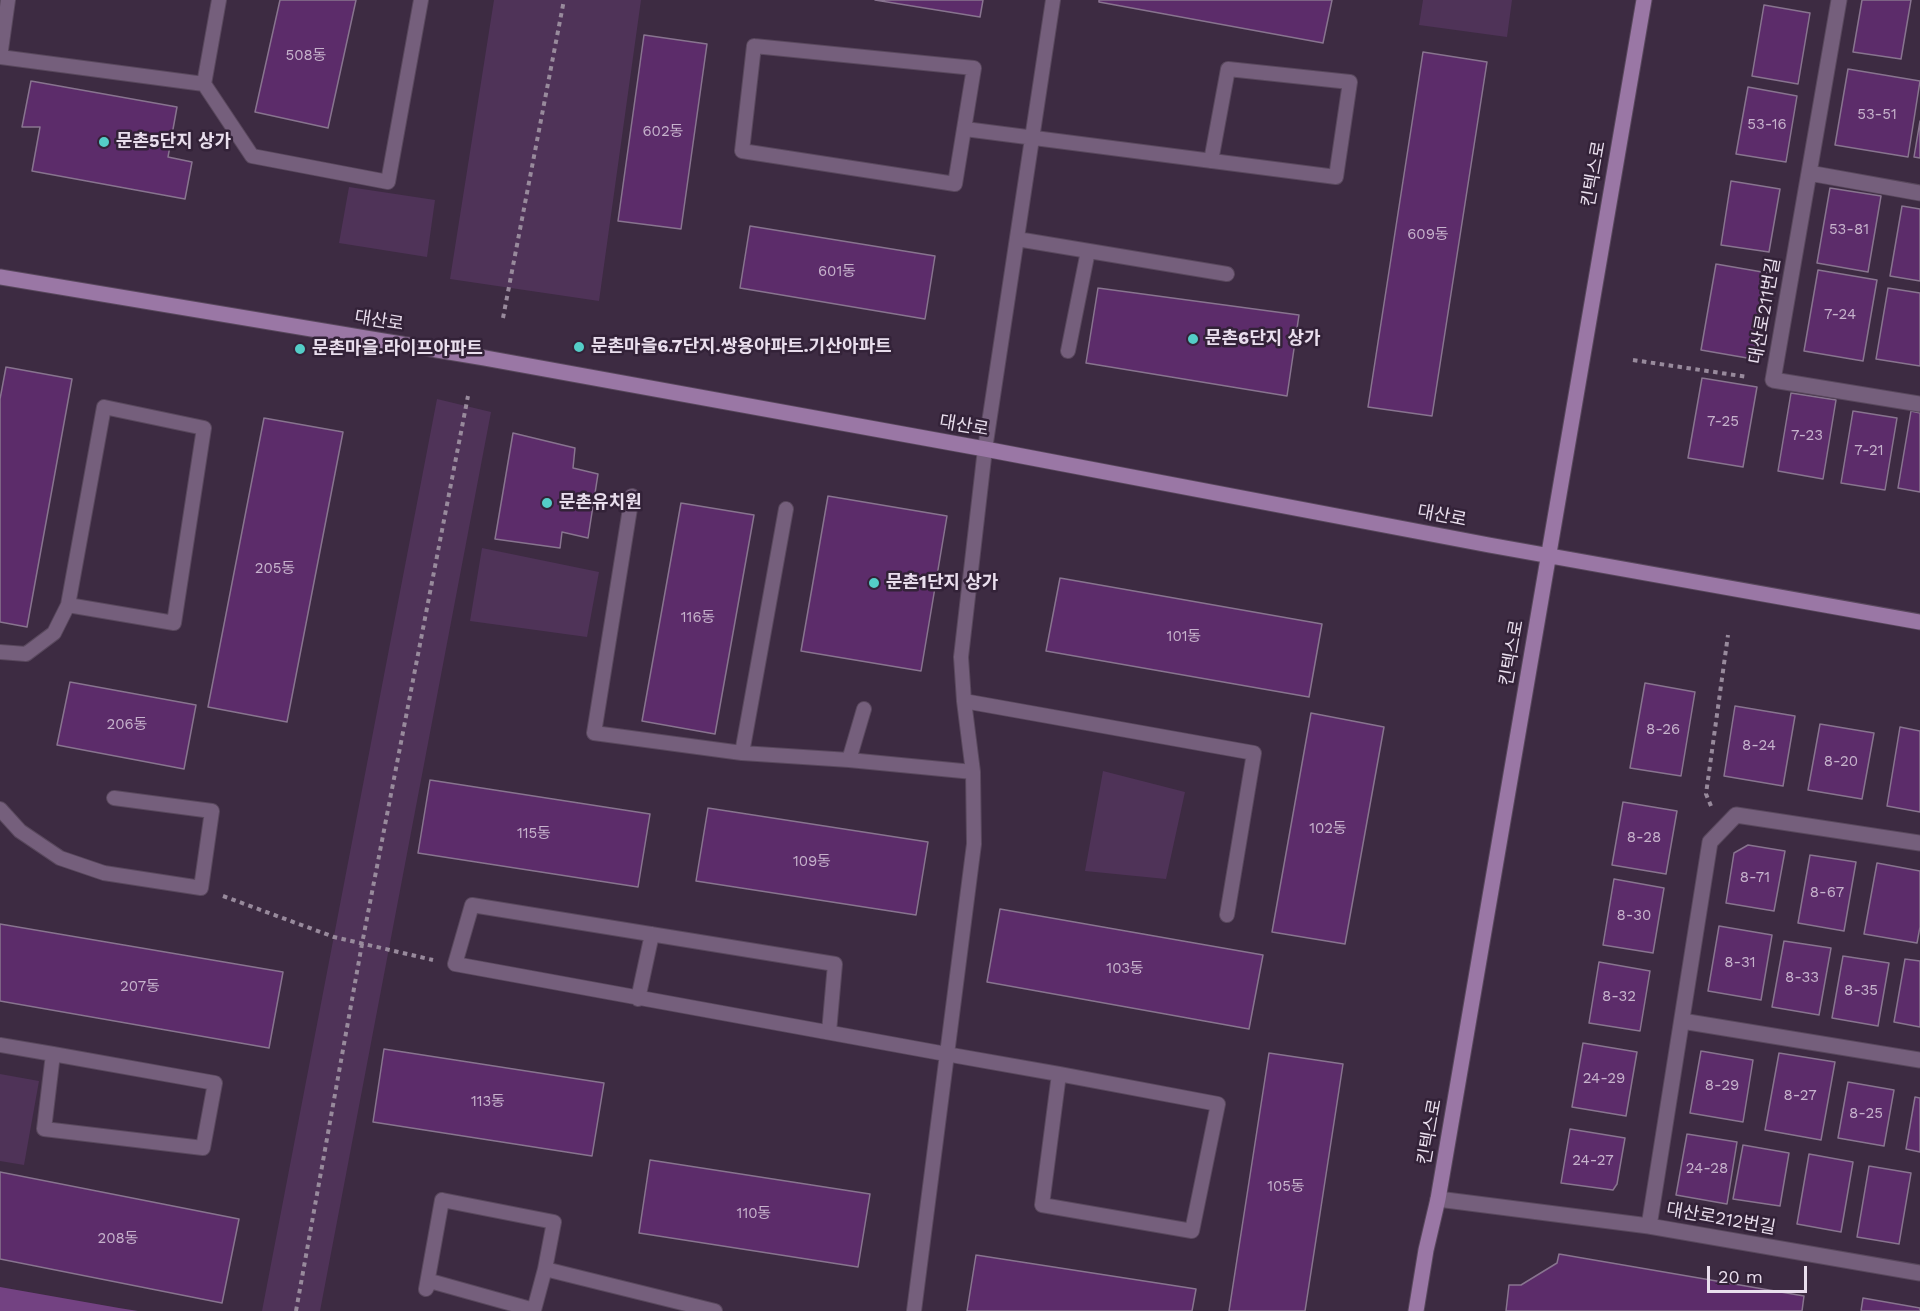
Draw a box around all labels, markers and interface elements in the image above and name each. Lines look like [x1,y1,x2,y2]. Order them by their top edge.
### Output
house number: 508동 [285,47,327,65]
house number: 53-51 [1857,106,1897,124]
house number: 53-16 [1747,116,1787,134]
house number: 602동 [643,123,683,141]
place label: 문촌5단지 상가 [116,131,231,153]
marker: 문촌5단지 상가 [97,135,111,149]
street label: 킨텍스로 [1578,140,1610,208]
house number: 53-81 [1829,221,1869,239]
house number: 609동 [1407,226,1449,244]
street label: 대산로211번길 [1745,256,1785,366]
house number: 601동 [818,263,856,281]
street label: 대산로 [353,306,405,336]
house number: 7-24 [1824,306,1856,324]
place label: 문촌6단지 상가 [1205,328,1321,350]
marker: 문촌6단지 상가 [1186,332,1200,346]
place label: 문촌마을6.7단지.쌍용아파트.기산아파트 [591,336,892,358]
place label: 문촌마을.라이프아파트 [312,338,483,360]
marker: 문촌마을6.7단지.쌍용아파트.기산아파트 [572,340,586,354]
marker: 문촌마을.라이프아파트 [293,342,307,356]
street label: 대산로 [938,411,990,441]
house number: 7-25 [1707,413,1739,431]
house number: 7-23 [1791,427,1823,445]
house number: 7-21 [1854,442,1884,460]
place label: 문촌유치원 [559,492,642,514]
marker: 문촌유치원 [540,496,554,510]
street label: 대산로 [1416,501,1468,531]
house number: 205동 [255,560,295,578]
place label: 문촌1단지 상가 [886,572,998,594]
marker: 문촌1단지 상가 [867,576,881,590]
house number: 116동 [681,609,715,627]
street label: 킨텍스로 [1496,619,1528,687]
house number: 101동 [1167,628,1201,646]
house number: 206동 [107,716,147,734]
house number: 8-26 [1646,721,1680,739]
house number: 8-24 [1742,737,1776,755]
house number: 8-20 [1824,753,1858,771]
house number: 102동 [1309,820,1347,838]
house number: 115동 [517,825,551,843]
house number: 8-28 [1627,829,1661,847]
house number: 109동 [793,853,831,871]
house number: 8-71 [1740,869,1770,887]
house number: 8-67 [1810,884,1844,902]
house number: 8-30 [1617,907,1651,925]
house number: 8-31 [1724,954,1756,972]
house number: 103동 [1106,960,1144,978]
house number: 8-33 [1785,969,1819,987]
house number: 207동 [120,978,160,996]
house number: 8-35 [1844,982,1878,1000]
house number: 8-32 [1602,988,1636,1006]
house number: 24-29 [1583,1070,1625,1088]
house number: 8-29 [1705,1077,1739,1095]
house number: 8-27 [1783,1087,1817,1105]
house number: 113동 [471,1093,505,1111]
street label: 킨텍스로 [1414,1098,1446,1166]
house number: 8-25 [1849,1105,1883,1123]
house number: 24-27 [1572,1152,1614,1170]
house number: 24-28 [1686,1160,1728,1178]
house number: 105동 [1267,1178,1305,1196]
street label: 대산로212번길 [1665,1199,1777,1239]
house number: 110동 [737,1205,771,1223]
house number: 208동 [97,1230,139,1248]
scale bar [1710,1254,1810,1292]
text: 20 m [1718,1266,1763,1287]

